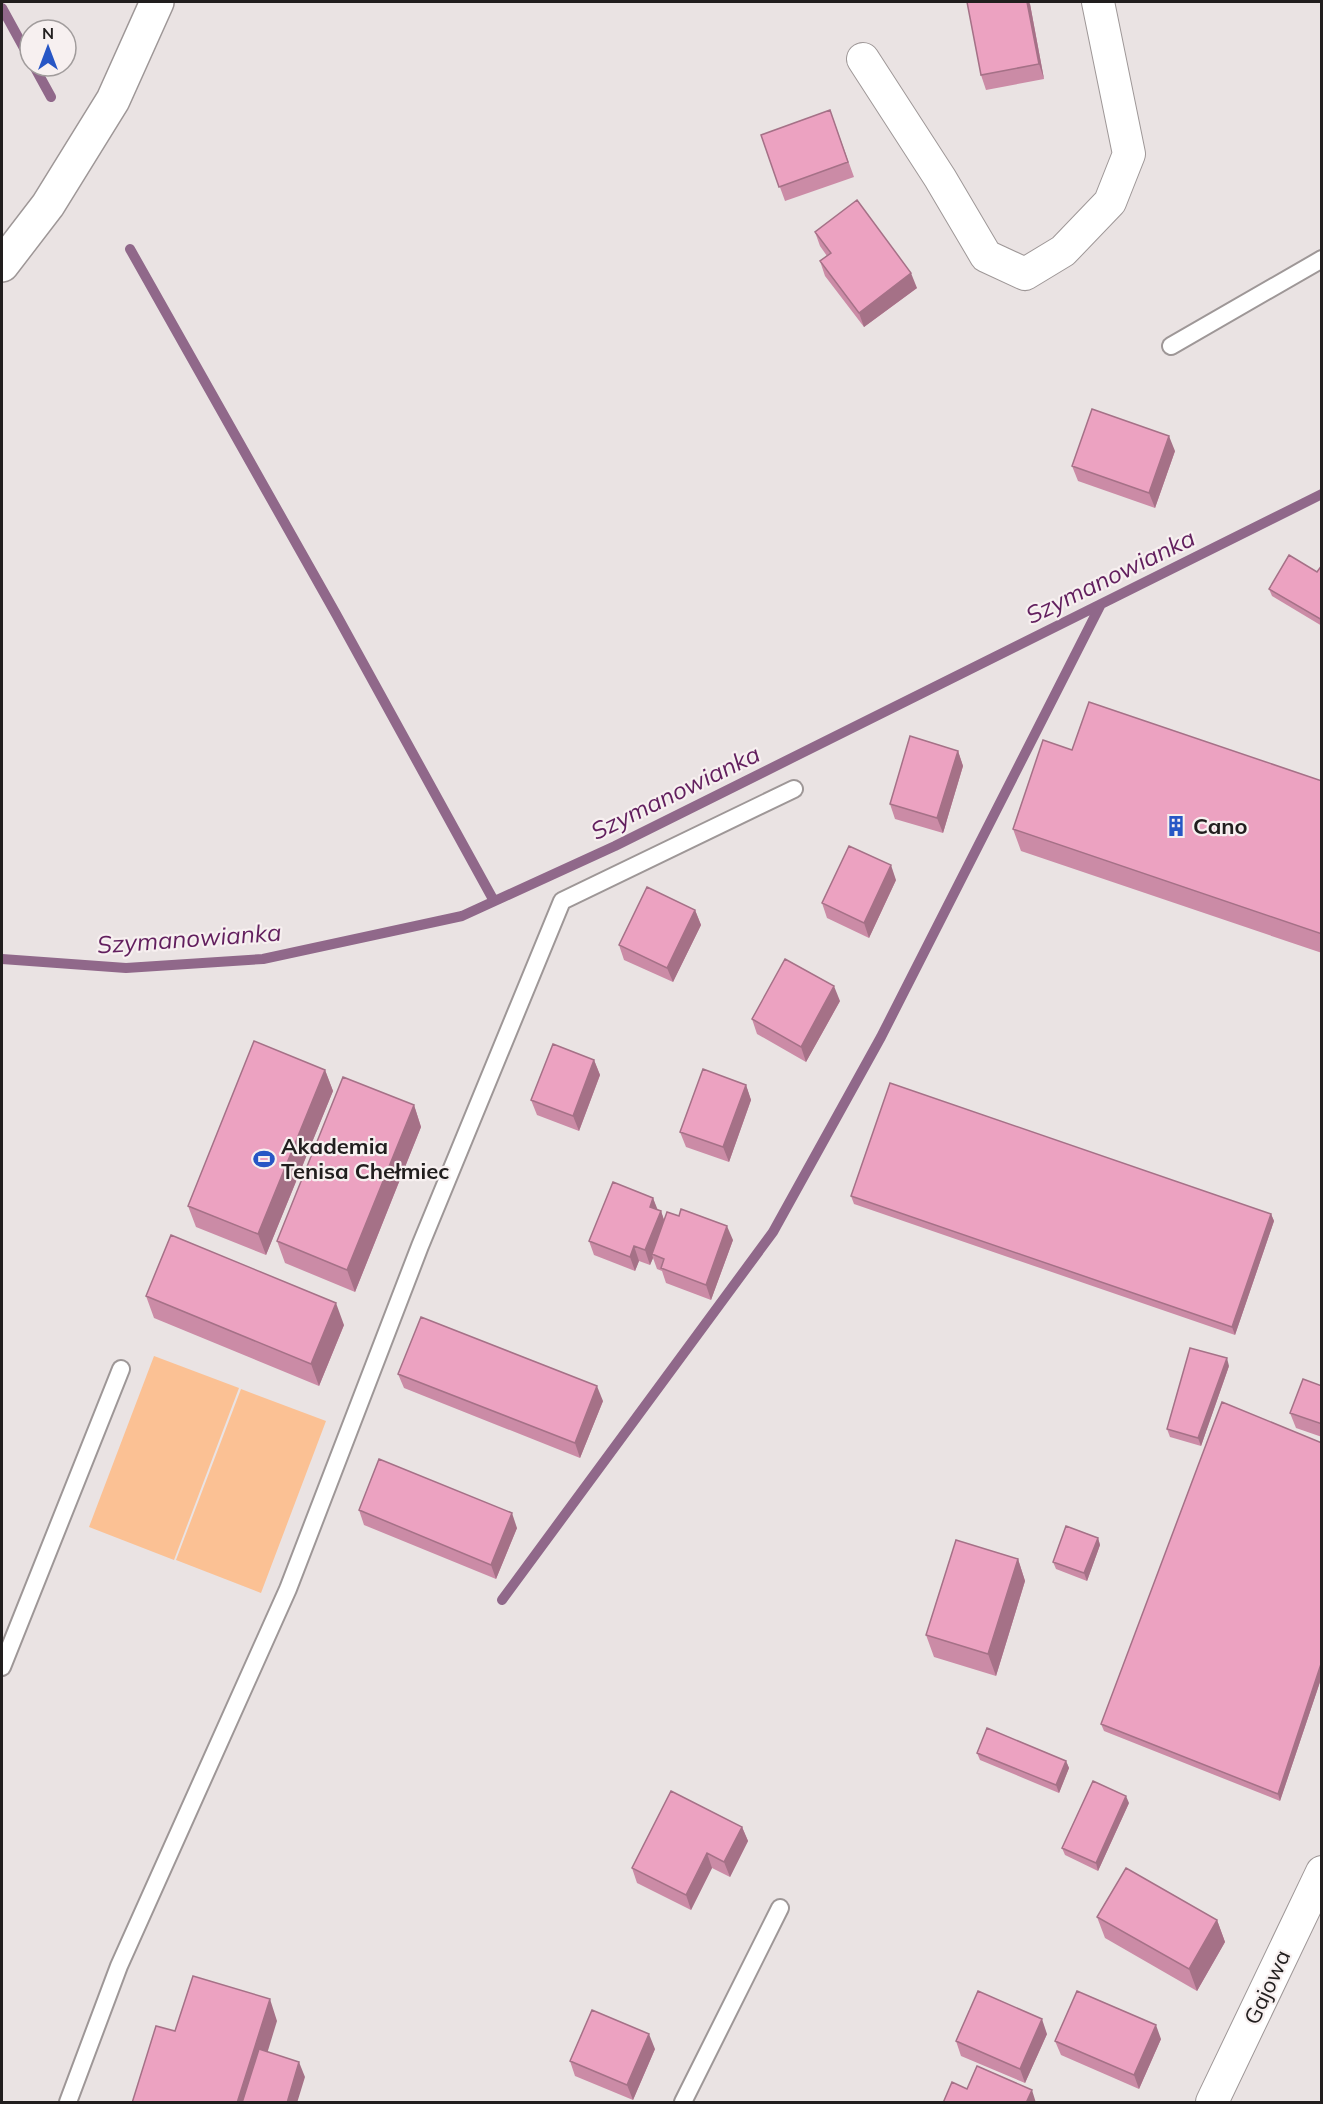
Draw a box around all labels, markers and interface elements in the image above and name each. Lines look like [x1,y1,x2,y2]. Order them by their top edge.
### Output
north arrow [18,18,78,78]
text: N [42,23,54,43]
water label: Szymanowianka [1020,522,1200,630]
water label: Szymanowianka [585,738,765,846]
place label: Cano [1193,812,1248,840]
building icon: Cano [1164,814,1188,838]
water label: Szymanowianka [96,917,282,959]
place label: Akademia Tenisa Chełmiec [281,1132,449,1185]
sports icon: Akademia Tenisa Chełmiec [252,1147,276,1171]
street label: Gajowa [1238,1945,1296,2029]

